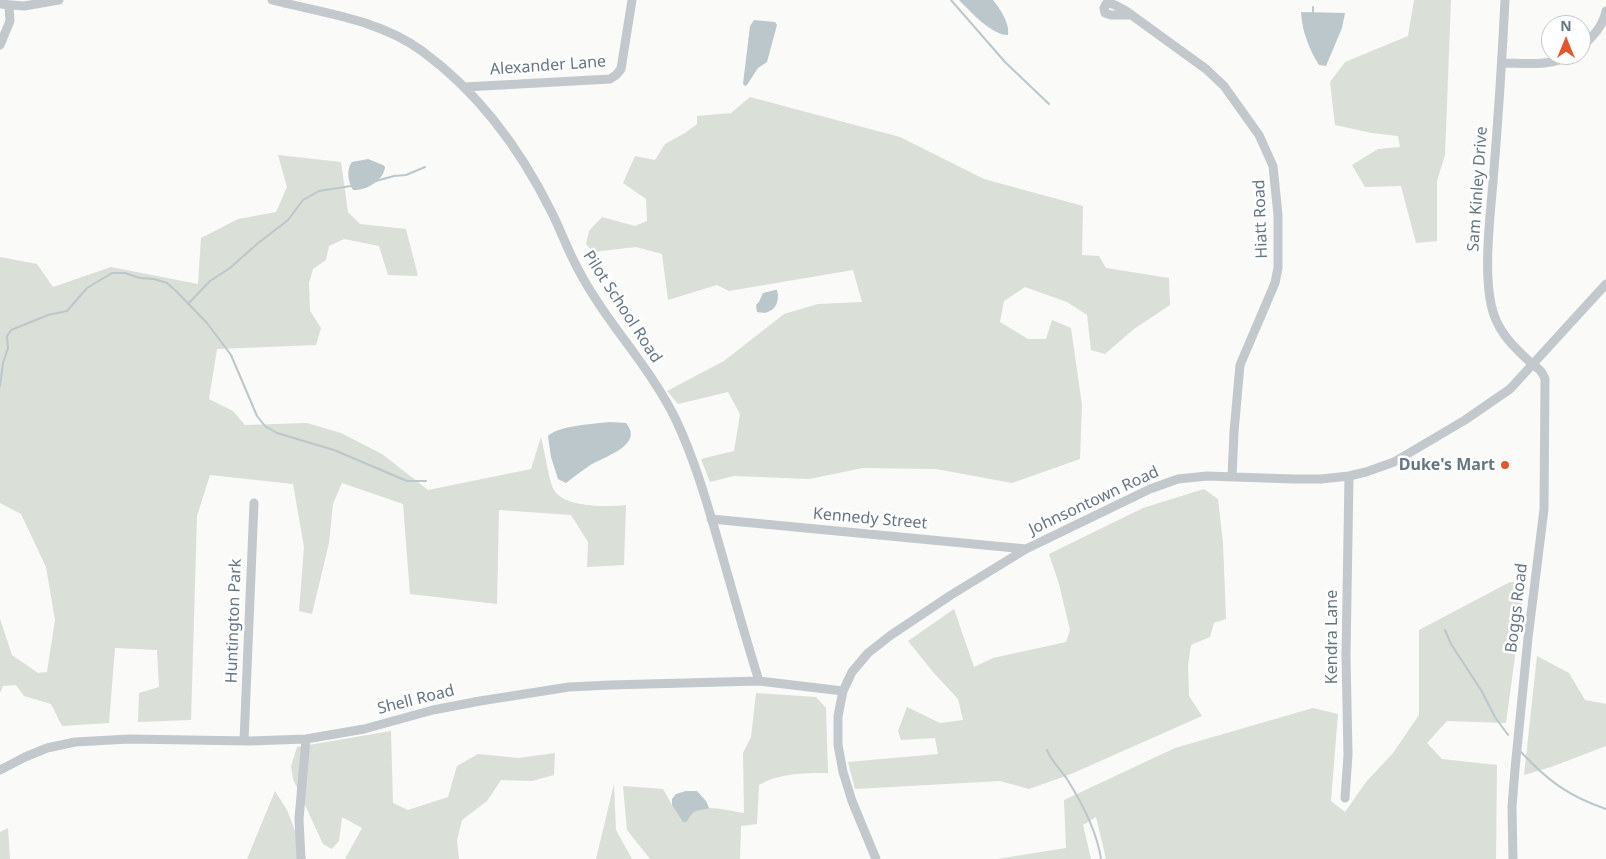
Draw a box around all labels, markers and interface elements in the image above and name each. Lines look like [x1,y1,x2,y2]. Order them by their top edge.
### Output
north arrow [1541,15,1591,65]
text: N [1560,16,1572,35]
street label: Alexander Lane [489,52,607,80]
street label: Sam Kinley Drive [1464,126,1492,252]
street label: Hiatt Road [1250,179,1272,259]
street label: Pilot School Road [579,247,665,367]
place label: Duke's Mart [1399,455,1495,475]
marker: Duke's Mart [1499,459,1511,471]
street label: Johnsontown Road [1026,462,1162,540]
street label: Kennedy Street [812,504,928,534]
street label: Huntington Park [222,558,246,684]
street label: Boggs Road [1502,562,1532,654]
street label: Kendra Lane [1322,590,1342,684]
street label: Shell Road [376,681,456,719]

